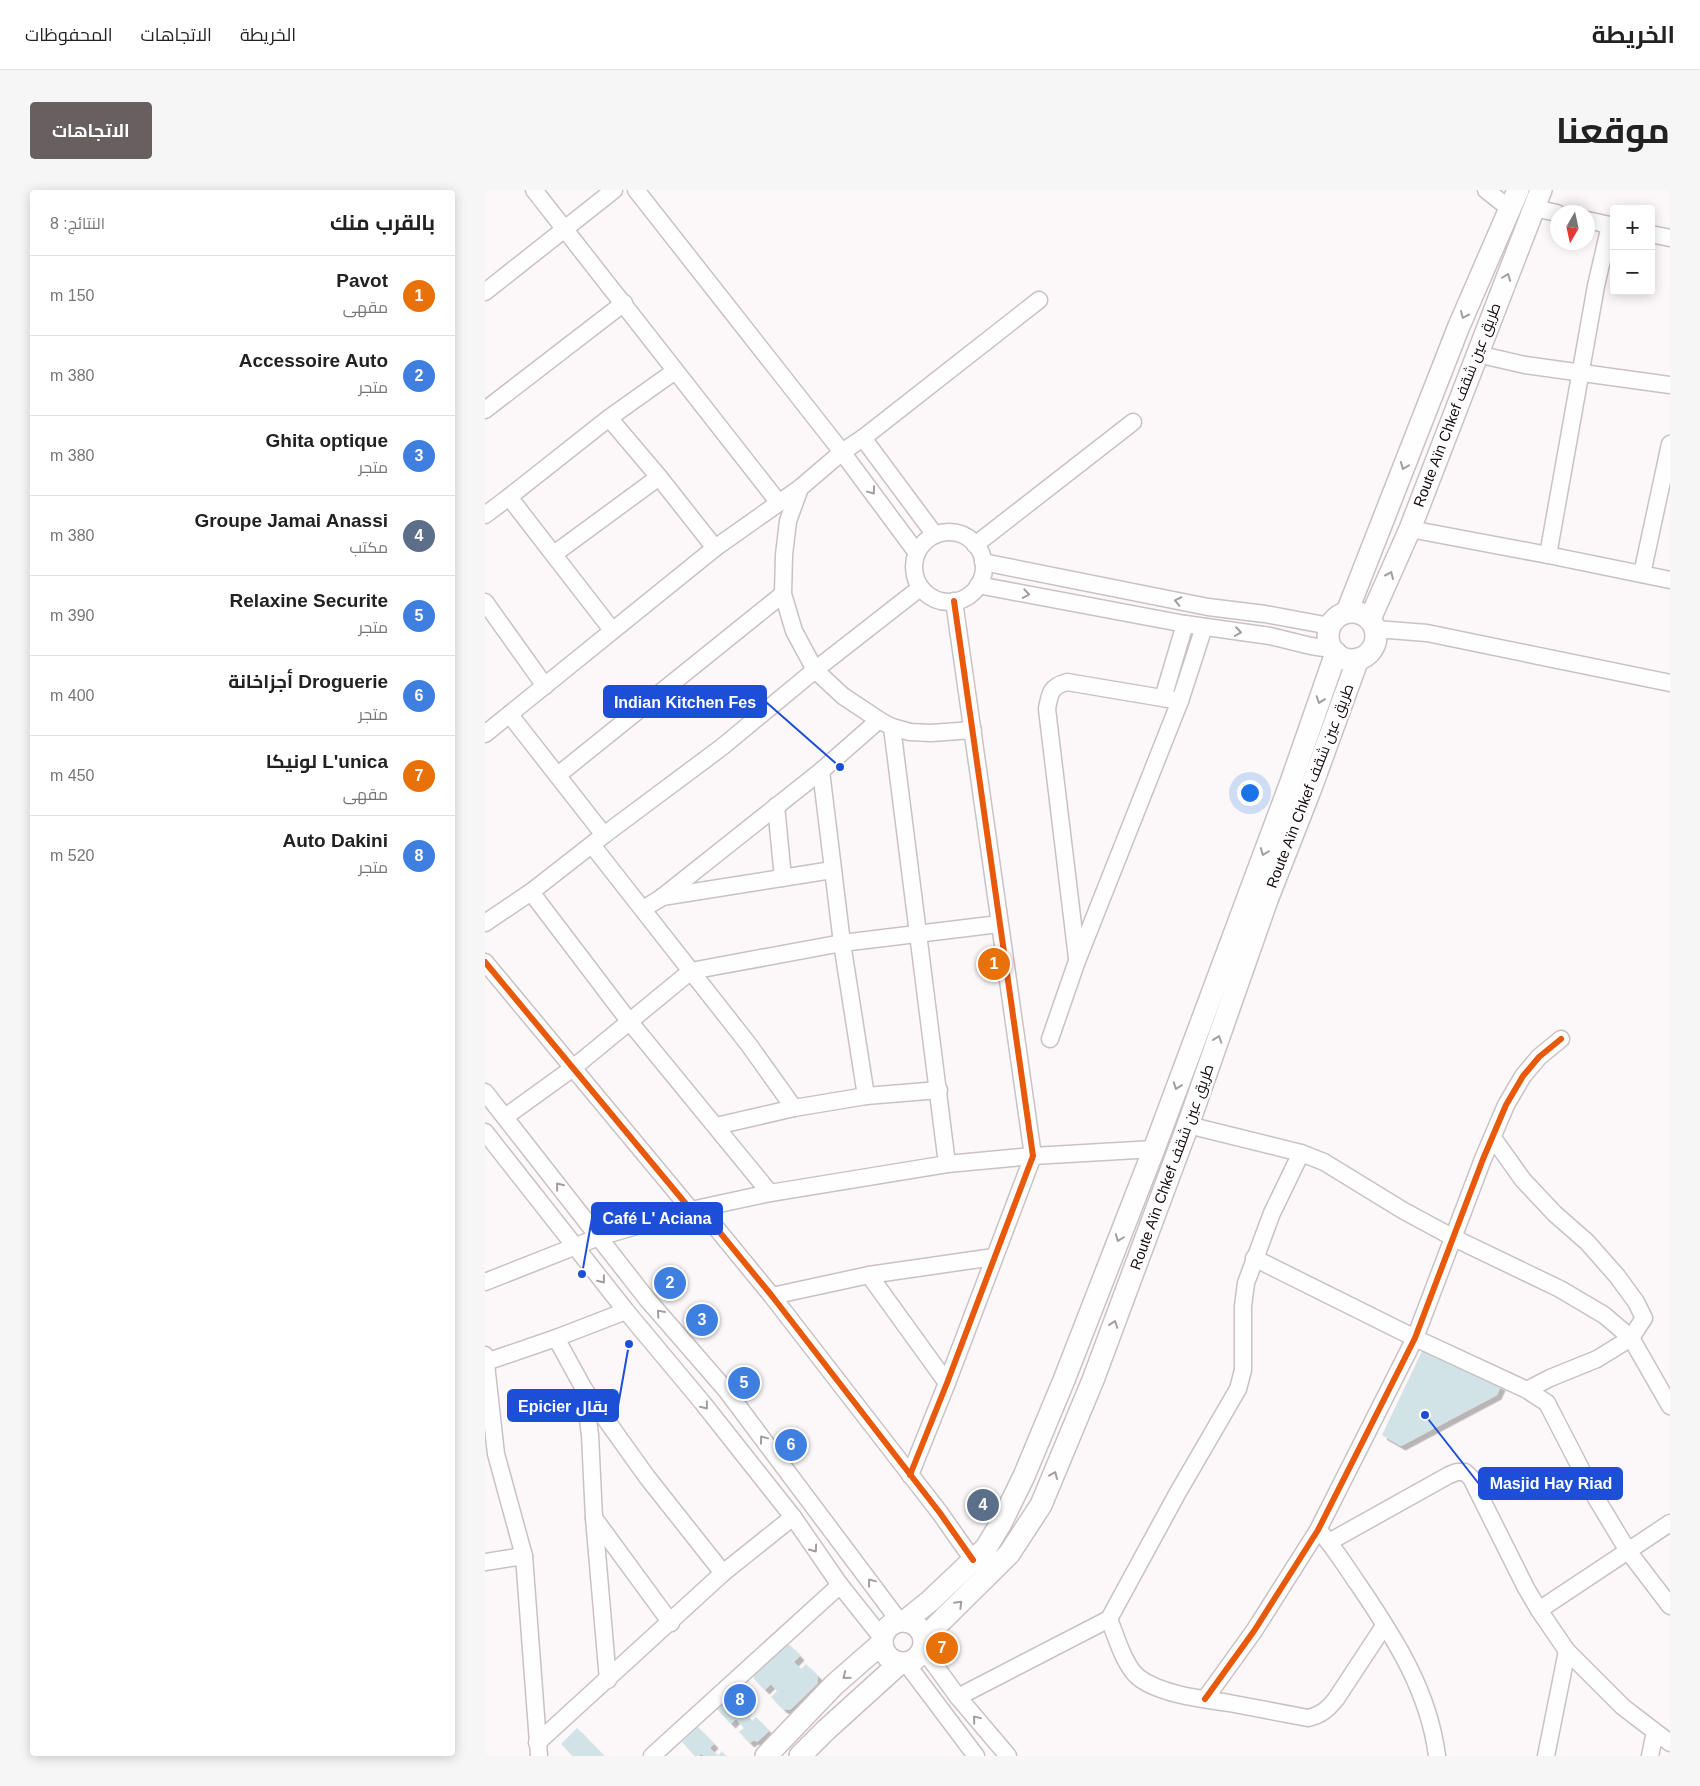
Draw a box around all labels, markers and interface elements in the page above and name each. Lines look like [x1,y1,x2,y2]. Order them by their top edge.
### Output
text: الخريطة [1592,21,1675,48]
text: المحفوظات [25,25,113,45]
text: الاتجاهات [141,25,212,45]
text: الخريطة [240,25,296,45]
button: الاتجاهات [30,102,152,159]
text: موقعنا [1556,111,1670,150]
north arrow [1550,205,1595,250]
map controls [1610,205,1655,295]
button: + [1610,205,1655,250]
text: بالقرب منك [330,211,435,234]
text: النتائج: 8 [50,215,105,232]
button: − [1610,250,1655,295]
text: Pavot [336,270,388,291]
one-way arrow [1501,273,1512,282]
text: 150 m [50,287,94,304]
text: 1 [415,287,423,304]
text: مقهى [343,299,388,316]
street label: Route Aïn Chkef طريق عين شقف [1410,300,1505,510]
one-way arrow [1459,310,1470,319]
text: Accessoire Auto [239,350,388,371]
text: 380 m [50,367,94,384]
text: 2 [415,367,423,384]
text: متجر [359,379,388,396]
text: Ghita optique [266,430,388,451]
text: 380 m [50,447,94,464]
text: 3 [415,447,423,464]
text: متجر [359,459,388,476]
one-way arrow [1400,461,1410,470]
one-way arrow [866,485,874,494]
text: Groupe Jamai Anassi [194,510,388,531]
text: 380 m [50,527,94,544]
text: 4 [415,527,423,544]
text: مكتب [349,539,388,556]
one-way arrow [1383,571,1394,580]
one-way arrow [1022,589,1031,599]
text: Relaxine Securite [230,590,388,611]
one-way arrow [1174,596,1183,606]
text: 390 m [50,607,94,624]
text: 5 [415,607,423,624]
text: متجر [359,619,388,636]
one-way arrow [1234,626,1242,636]
text: Droguerie أجزاخانة [228,671,388,692]
street label: Route Aïn Chkef طريق عين شقف [1263,681,1358,891]
callout: Indian Kitchen Fes [604,686,766,717]
text: 400 m [50,687,94,704]
text: 6 [415,687,423,704]
text: Indian Kitchen Fes [614,694,756,711]
one-way arrow [1315,695,1325,703]
text: متجر [359,706,388,723]
text: L'unica لونيكا [266,751,388,772]
text: 450 m [50,767,94,784]
text: 7 [415,767,423,784]
your location [1237,780,1263,806]
text: مقهى [343,786,388,803]
text: Auto Dakini [282,830,388,851]
text: 520 m [50,847,94,864]
text: 8 [415,847,423,864]
one-way arrow [1260,847,1270,856]
text: متجر [359,859,388,876]
pin: 1 [978,945,1010,983]
one-way arrow [1212,1036,1222,1044]
street label: Route Aïn Chkef طريق عين شقف [1126,1062,1219,1273]
one-way arrow [1173,1082,1183,1090]
one-way arrow [556,1183,564,1192]
callout: Café L' Aciana [592,1203,722,1234]
text: Café L' Aciana [602,1210,712,1227]
one-way arrow [1115,1234,1125,1242]
pin: 2 [654,1264,686,1302]
one-way arrow [596,1274,604,1283]
pin: 3 [686,1301,718,1339]
one-way arrow [656,1310,665,1319]
one-way arrow [1108,1320,1118,1328]
pin: 5 [728,1364,760,1402]
callout: Epicier بقال [508,1390,618,1421]
text: Epicier بقال [518,1398,608,1416]
one-way arrow [700,1400,709,1409]
pin: 6 [775,1426,807,1464]
one-way arrow [760,1435,769,1445]
callout: Masjid Hay Riad [1479,1468,1622,1499]
one-way arrow [1048,1471,1058,1479]
text: Masjid Hay Riad [1490,1475,1612,1492]
pin: 4 [967,1486,999,1524]
one-way arrow [808,1543,818,1552]
one-way arrow [868,1579,878,1588]
one-way arrow [953,1601,962,1610]
pin: 7 [926,1629,958,1667]
one-way arrow [843,1670,852,1678]
pin: 8 [724,1681,756,1719]
one-way arrow [973,1715,982,1724]

